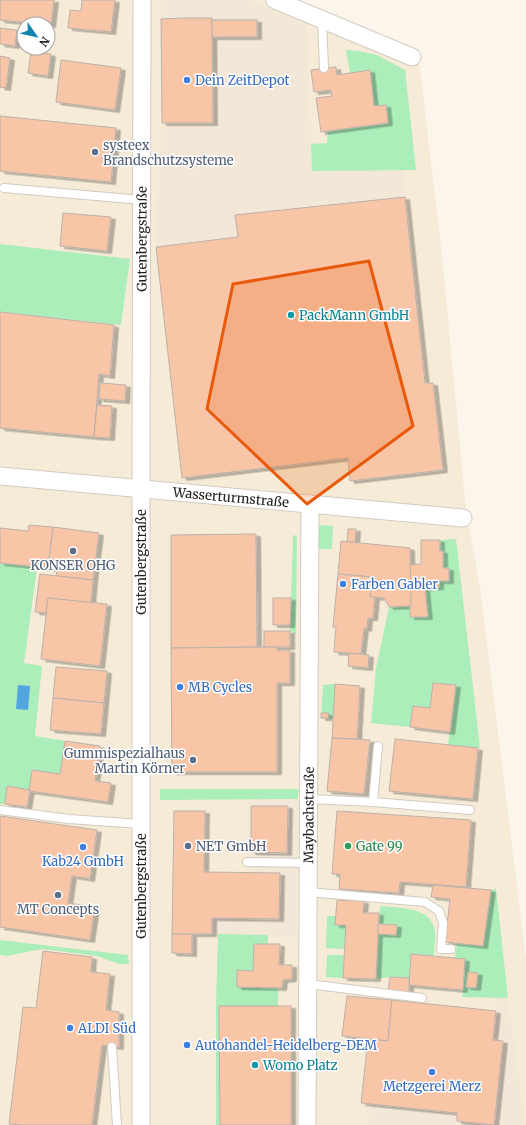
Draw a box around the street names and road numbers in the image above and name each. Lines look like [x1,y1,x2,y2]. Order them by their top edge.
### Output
street label: Gutenbergstraße [133,186,150,292]
street label: Wasserturmstraße [171,483,290,511]
street label: Gutenbergstraße [133,509,150,615]
street label: Maybachstraße [300,766,317,863]
street label: Gutenbergstraße [133,833,150,939]

